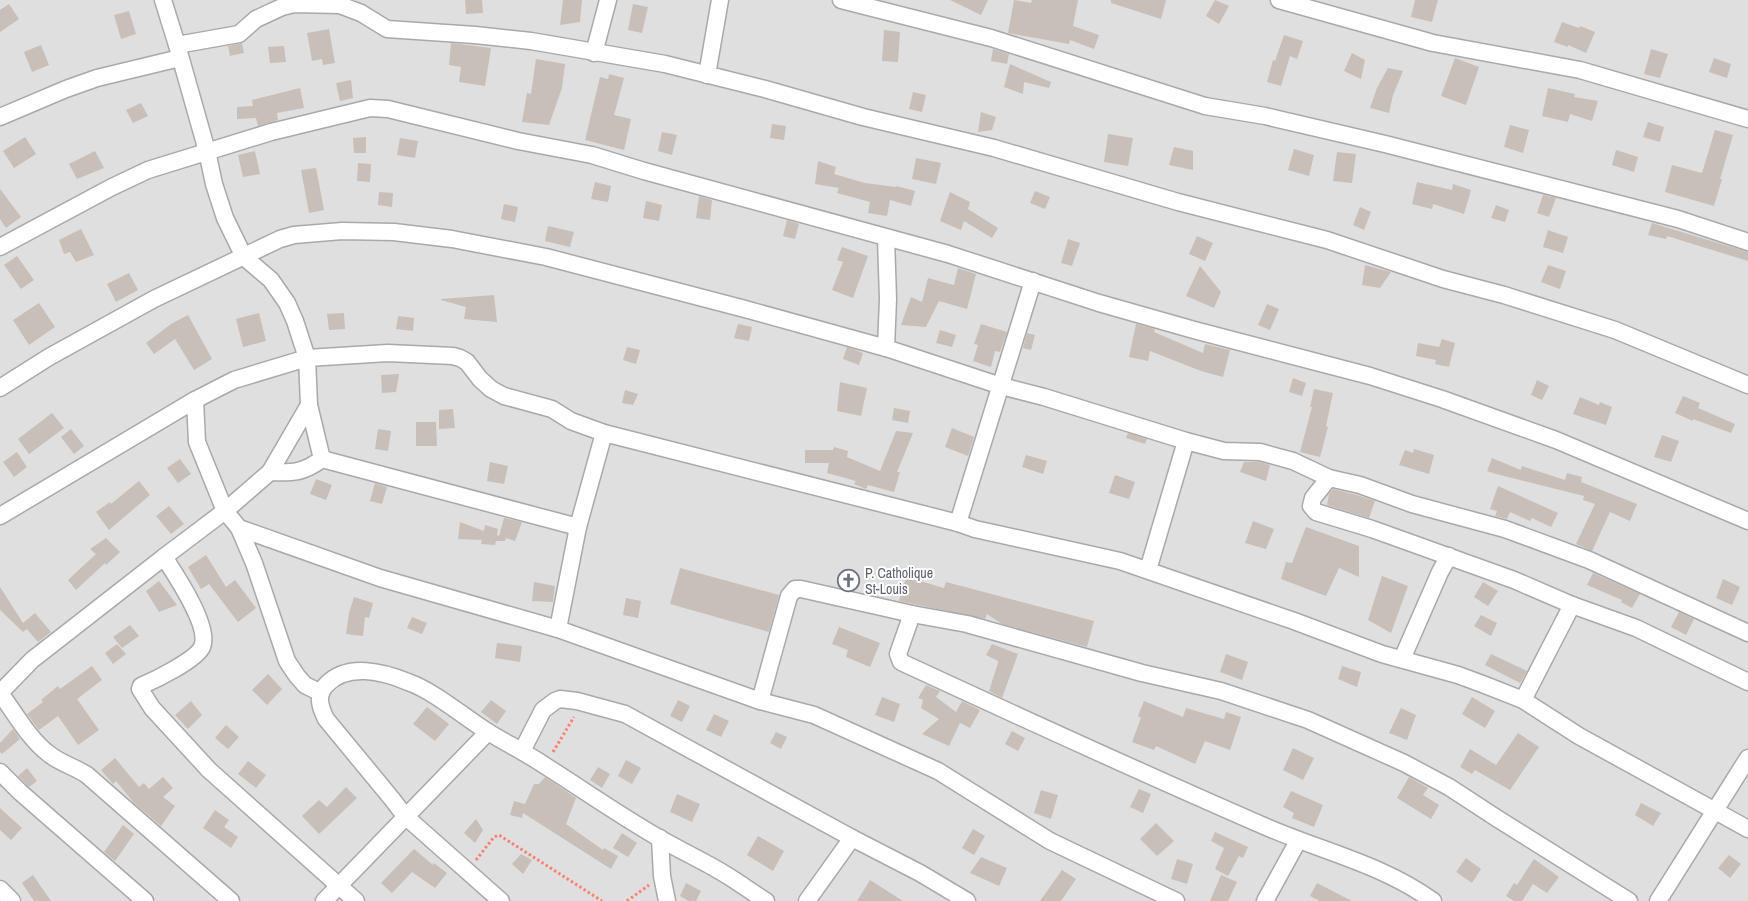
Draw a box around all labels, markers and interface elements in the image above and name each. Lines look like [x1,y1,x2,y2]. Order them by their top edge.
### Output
place label: P. Catholique St-Louis [865,564,933,598]
church icon: P. Catholique St-Louis [837,569,861,593]

